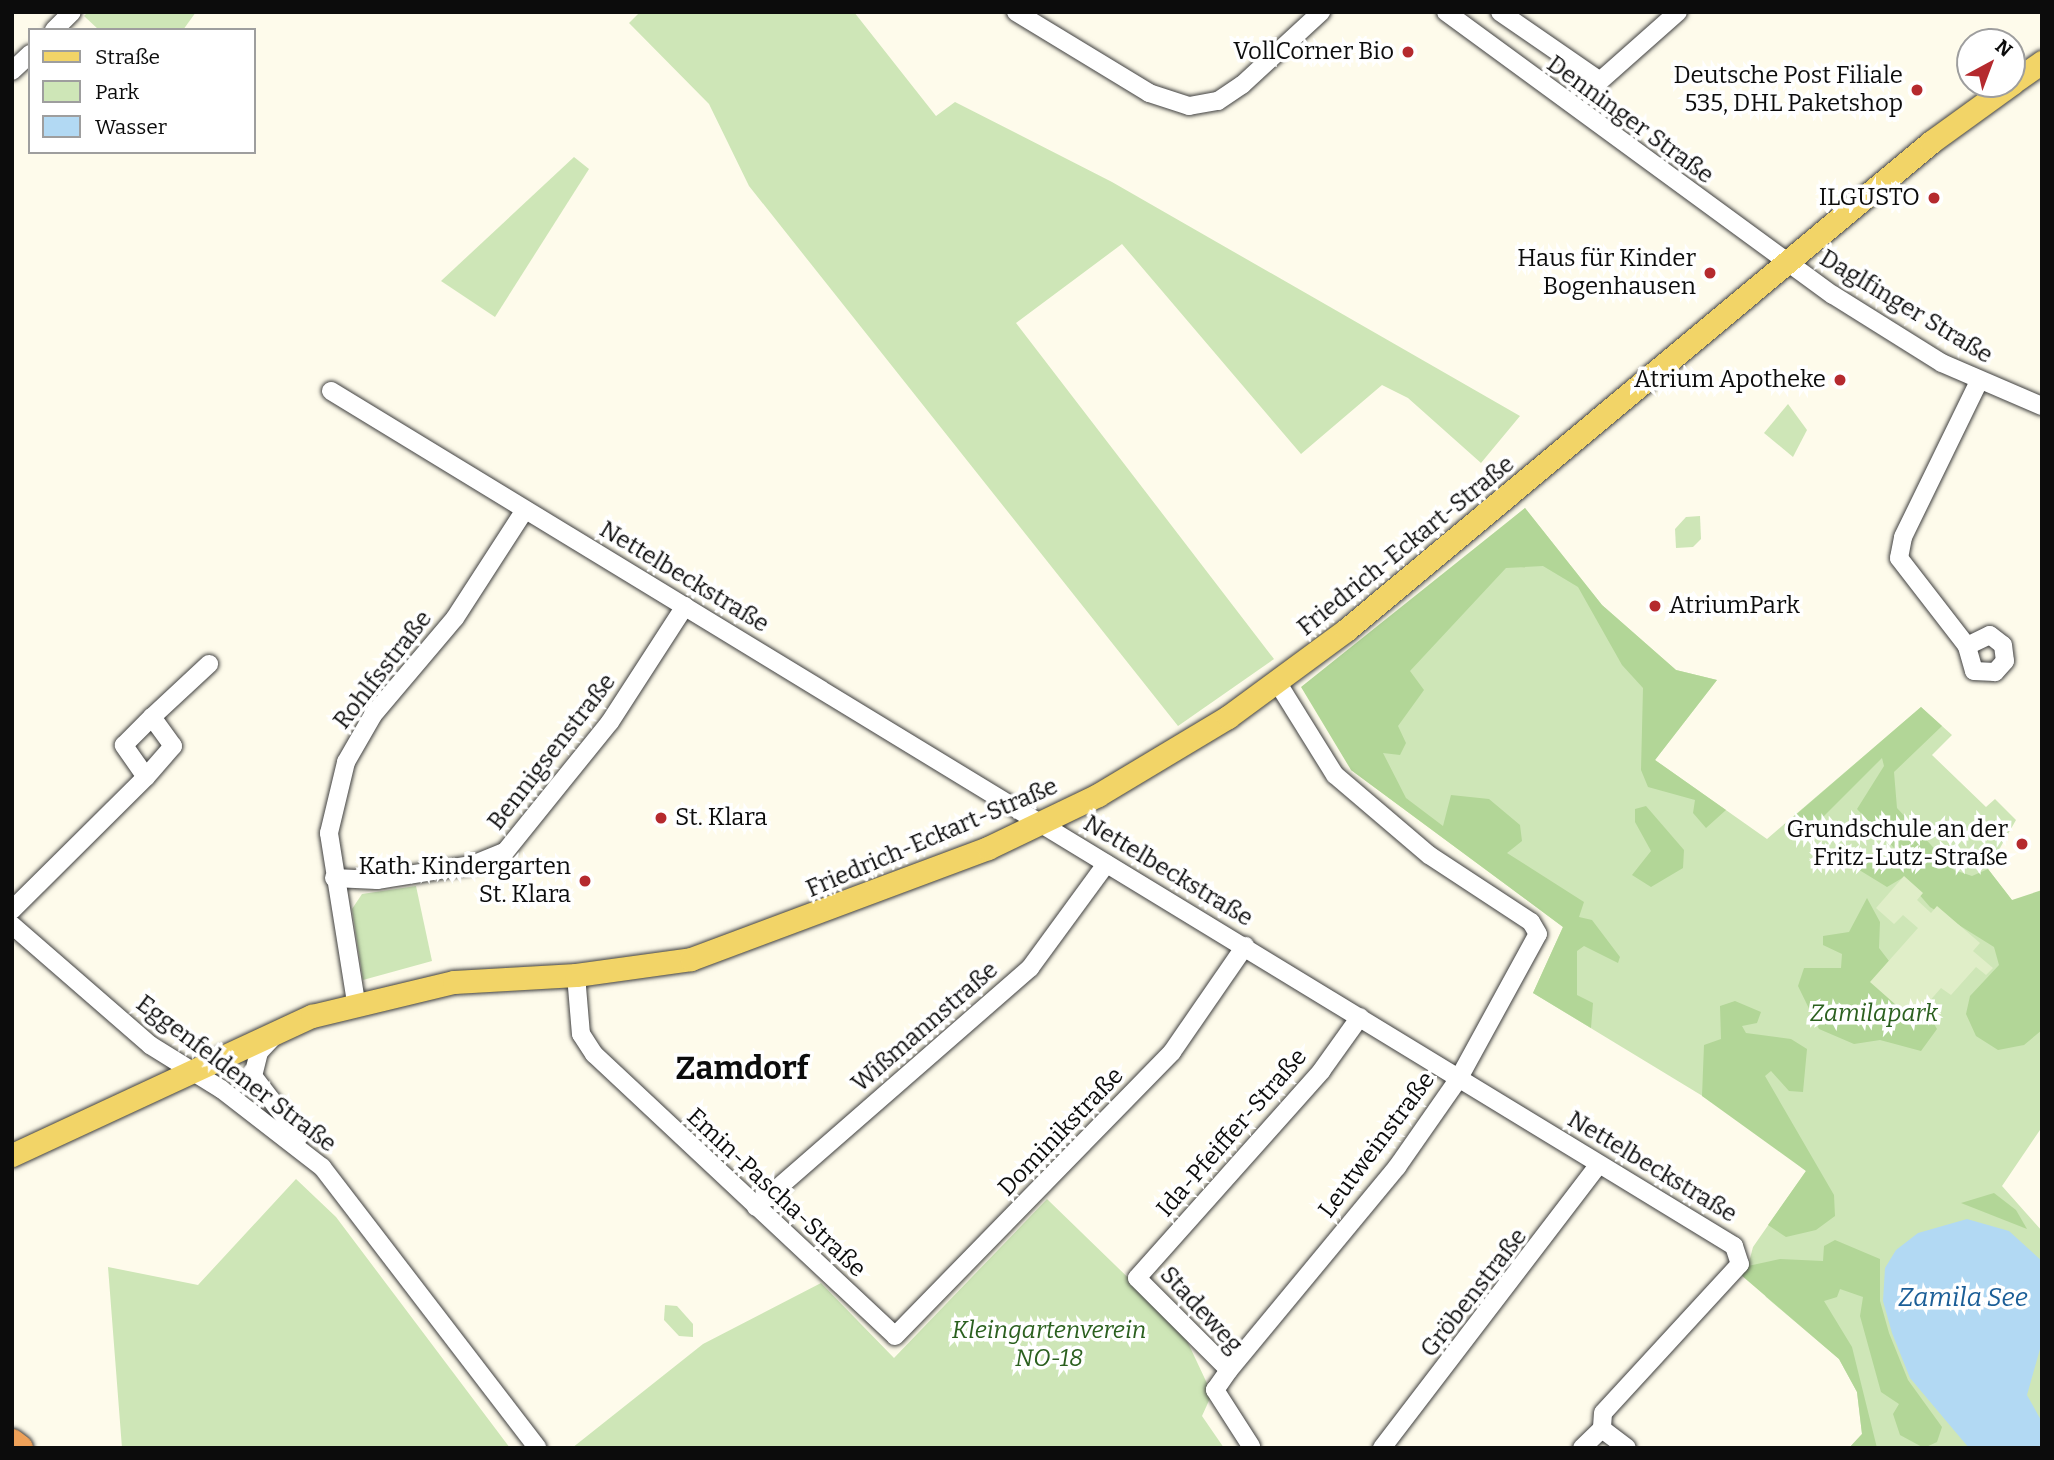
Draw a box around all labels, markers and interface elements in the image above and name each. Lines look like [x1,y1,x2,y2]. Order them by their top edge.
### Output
legend [28,28,256,154]
north arrow [1956,28,2026,98]
text: N [1991,35,2017,62]
place label: VollCorner Bio [1233,38,1394,66]
text: Straße [95,44,160,70]
marker: VollCorner Bio [1400,44,1416,60]
street label: Denninger Straße [1541,50,1719,190]
place label: Deutsche Post Filiale 535, DHL Paketshop [1673,62,1903,118]
text: Park [95,79,139,105]
marker: Deutsche Post Filiale 535, DHL Paketshop [1909,82,1925,98]
text: Wasser [95,114,167,140]
place label: ILGUSTO [1819,184,1920,212]
marker: ILGUSTO [1926,190,1942,206]
street label: Daglfinger Straße [1814,244,1998,370]
place label: Haus für Kinder Bogenhausen [1517,245,1696,301]
marker: Haus für Kinder Bogenhausen [1702,265,1718,281]
place label: Atrium Apotheke [1634,366,1826,394]
marker: Atrium Apotheke [1832,372,1848,388]
street label: Friedrich-Eckart-Straße [1292,450,1520,642]
street label: Nettelbeckstraße [594,515,774,639]
place label: AtriumPark [1669,592,1800,620]
marker: AtriumPark [1647,598,1663,614]
street label: Rohlfsstraße [328,605,438,735]
street label: Bennigsenstraße [482,668,622,836]
street label: Friedrich-Eckart-Straße [802,772,1062,904]
place label: St. Klara [675,804,767,832]
street label: Nettelbeckstraße [1078,809,1258,933]
marker: St. Klara [653,810,669,826]
place label: Grundschule an der Fritz-Lutz-Straße [1786,816,2008,872]
marker: Grundschule an der Fritz-Lutz-Straße [2014,836,2030,852]
place label: Kath. Kindergarten St. Klara [358,853,571,909]
marker: Kath. Kindergarten St. Klara [577,873,593,889]
street label: Wißmannstraße [846,956,1004,1098]
street label: Eggenfeldener Straße [130,989,342,1159]
park label: Zamilapark [1810,1000,1938,1028]
street label: Ida-Pfeiffer-Straße [1151,1043,1313,1223]
district label: Zamdorf [675,1049,809,1087]
street label: Dominikstraße [992,1062,1130,1202]
street label: Leutweinstraße [1313,1066,1441,1224]
street label: Emin-Pascha-Straße [680,1103,872,1283]
street label: Nettelbeckstraße [1562,1105,1742,1229]
street label: Gröbenstraße [1415,1223,1533,1363]
street label: Stadeweg [1154,1261,1248,1359]
water label: Zamila See [1898,1282,2028,1314]
park label: Kleingartenverein NO-18 [952,1317,1146,1373]

